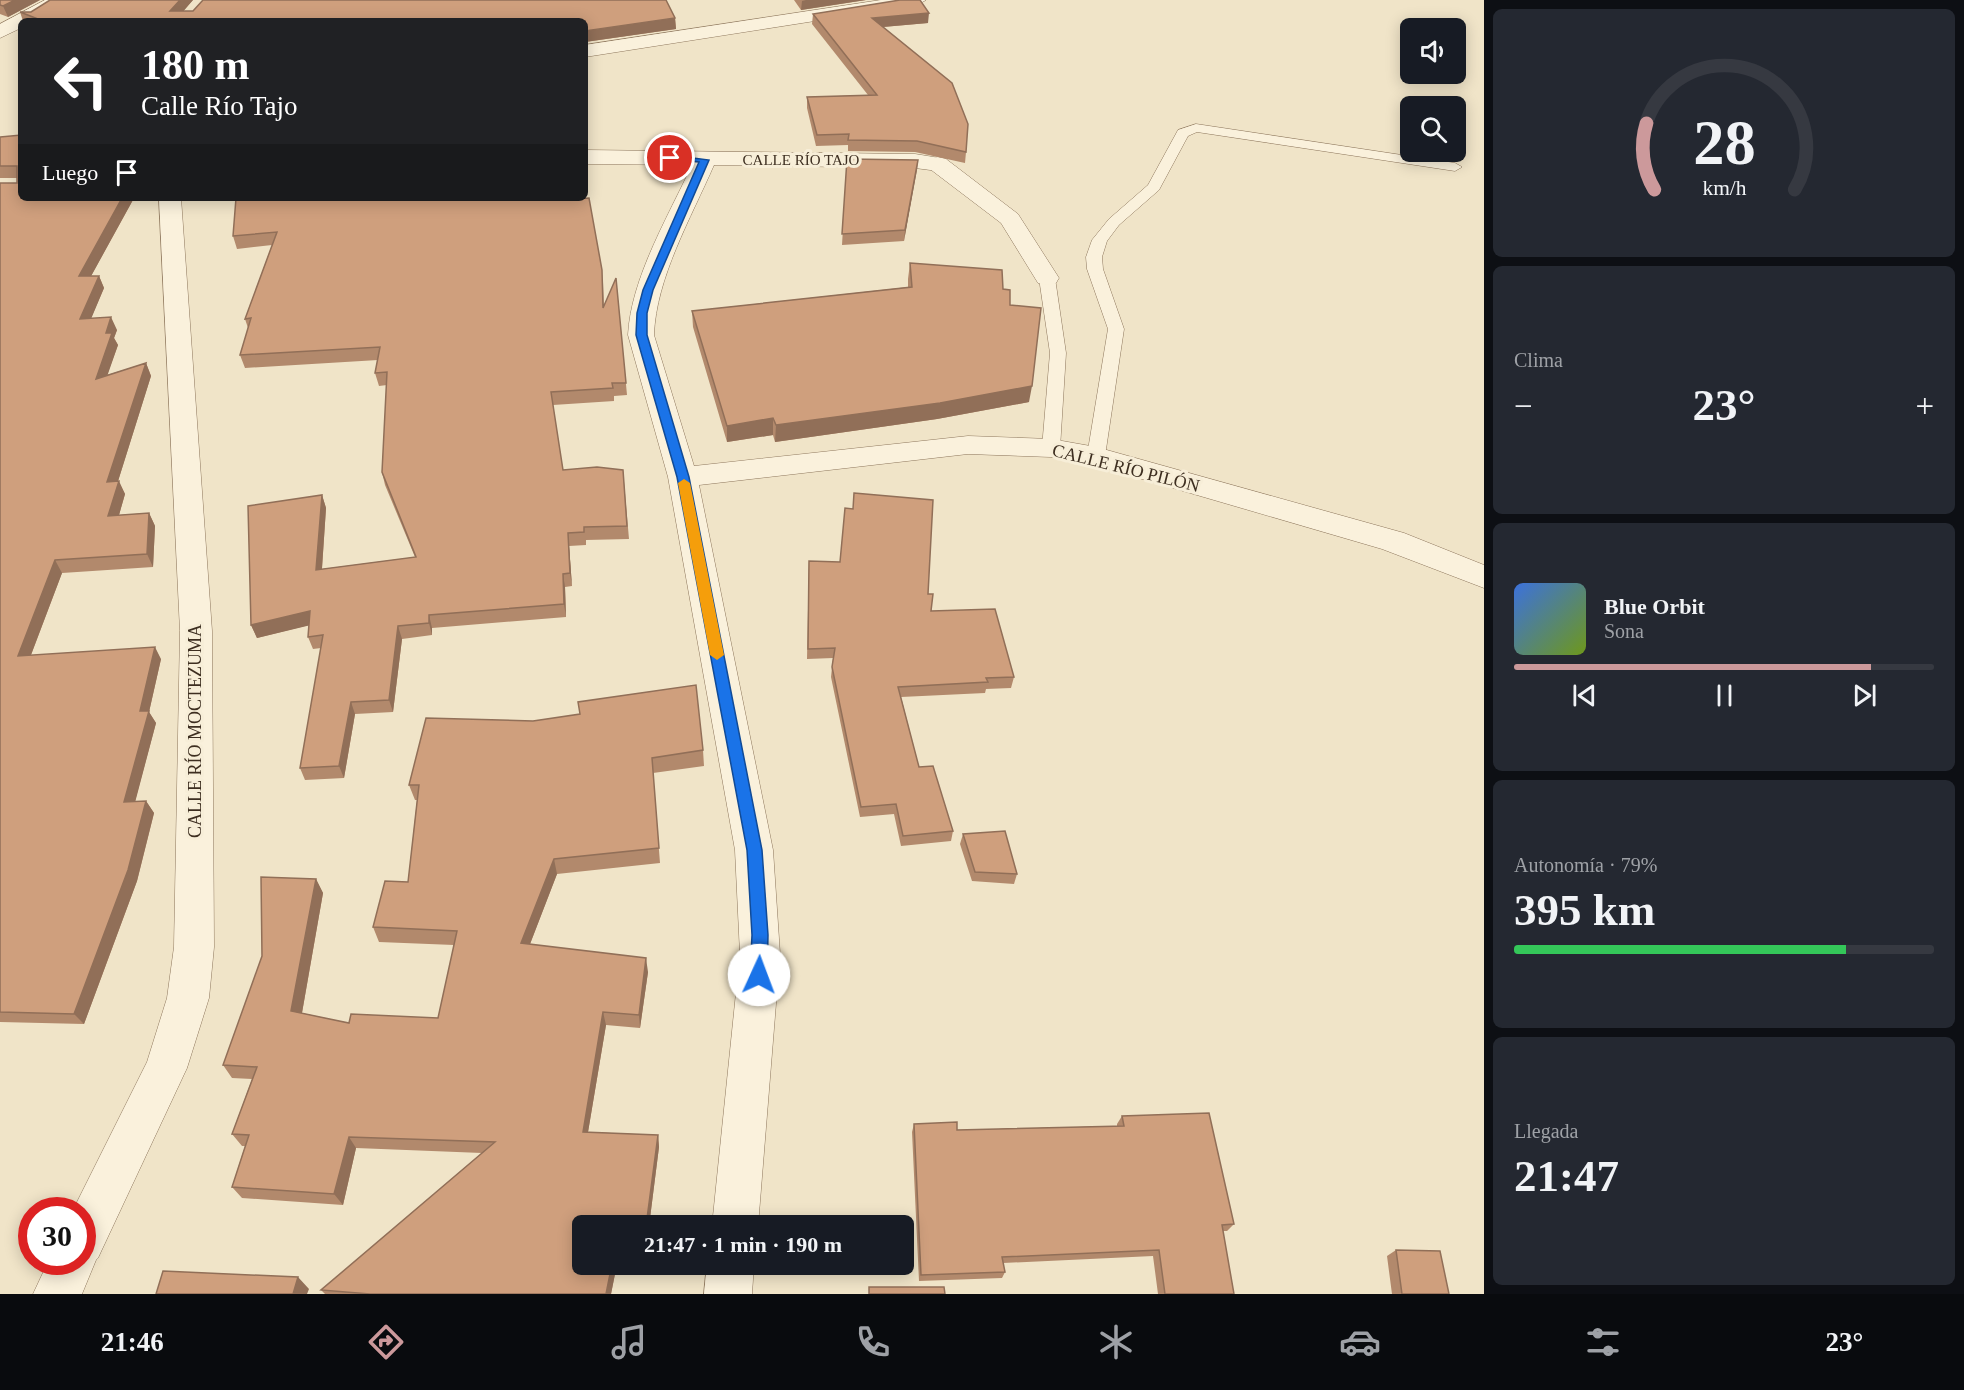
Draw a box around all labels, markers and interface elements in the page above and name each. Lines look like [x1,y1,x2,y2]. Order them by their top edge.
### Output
map controls [1400,18,1466,162]
button: sound [1400,18,1466,84]
icon: left [42,42,120,120]
text: 180 m [141,42,250,88]
text: Calle Río Tajo [141,91,298,121]
button: search [1400,96,1466,162]
text: 28 [1693,108,1755,177]
pin [644,132,695,183]
icon: arrive [653,141,686,174]
street label: CALLE RÍO TAJO [743,152,860,168]
icon: arrive [110,156,143,189]
text: Luego [42,160,98,185]
text: km/h [1702,176,1746,200]
text: Clima [1514,349,1563,371]
text: 23° [1693,380,1756,430]
text: − [1514,388,1533,424]
text: + [1915,388,1934,424]
street label: CALLE RÍO PILÓN [1050,439,1202,496]
text: Blue Orbit [1604,594,1705,619]
text: Sona [1604,620,1644,642]
street label: CALLE RÍO MOCTEZUMA [184,624,205,838]
icon: previous [1568,679,1601,712]
icon: pause [1708,679,1741,712]
icon: next [1848,679,1881,712]
text: Autonomía · 79% [1514,854,1657,876]
text: 395 km [1514,885,1655,935]
position arrow [727,943,791,1007]
text: Llegada [1514,1120,1578,1142]
text: 21:47 [1514,1151,1619,1201]
speed limit sign: 30 [18,1197,96,1275]
text: 21:47 · 1 min · 190 m [644,1232,842,1257]
icon: directions [365,1321,407,1363]
icon: music [608,1321,650,1363]
icon: phone [852,1321,894,1363]
icon: climate [1095,1321,1137,1363]
icon: car [1339,1321,1381,1363]
icon: filters [1582,1321,1624,1363]
text: 21:46 [101,1327,164,1357]
text: 23° [1825,1327,1863,1357]

